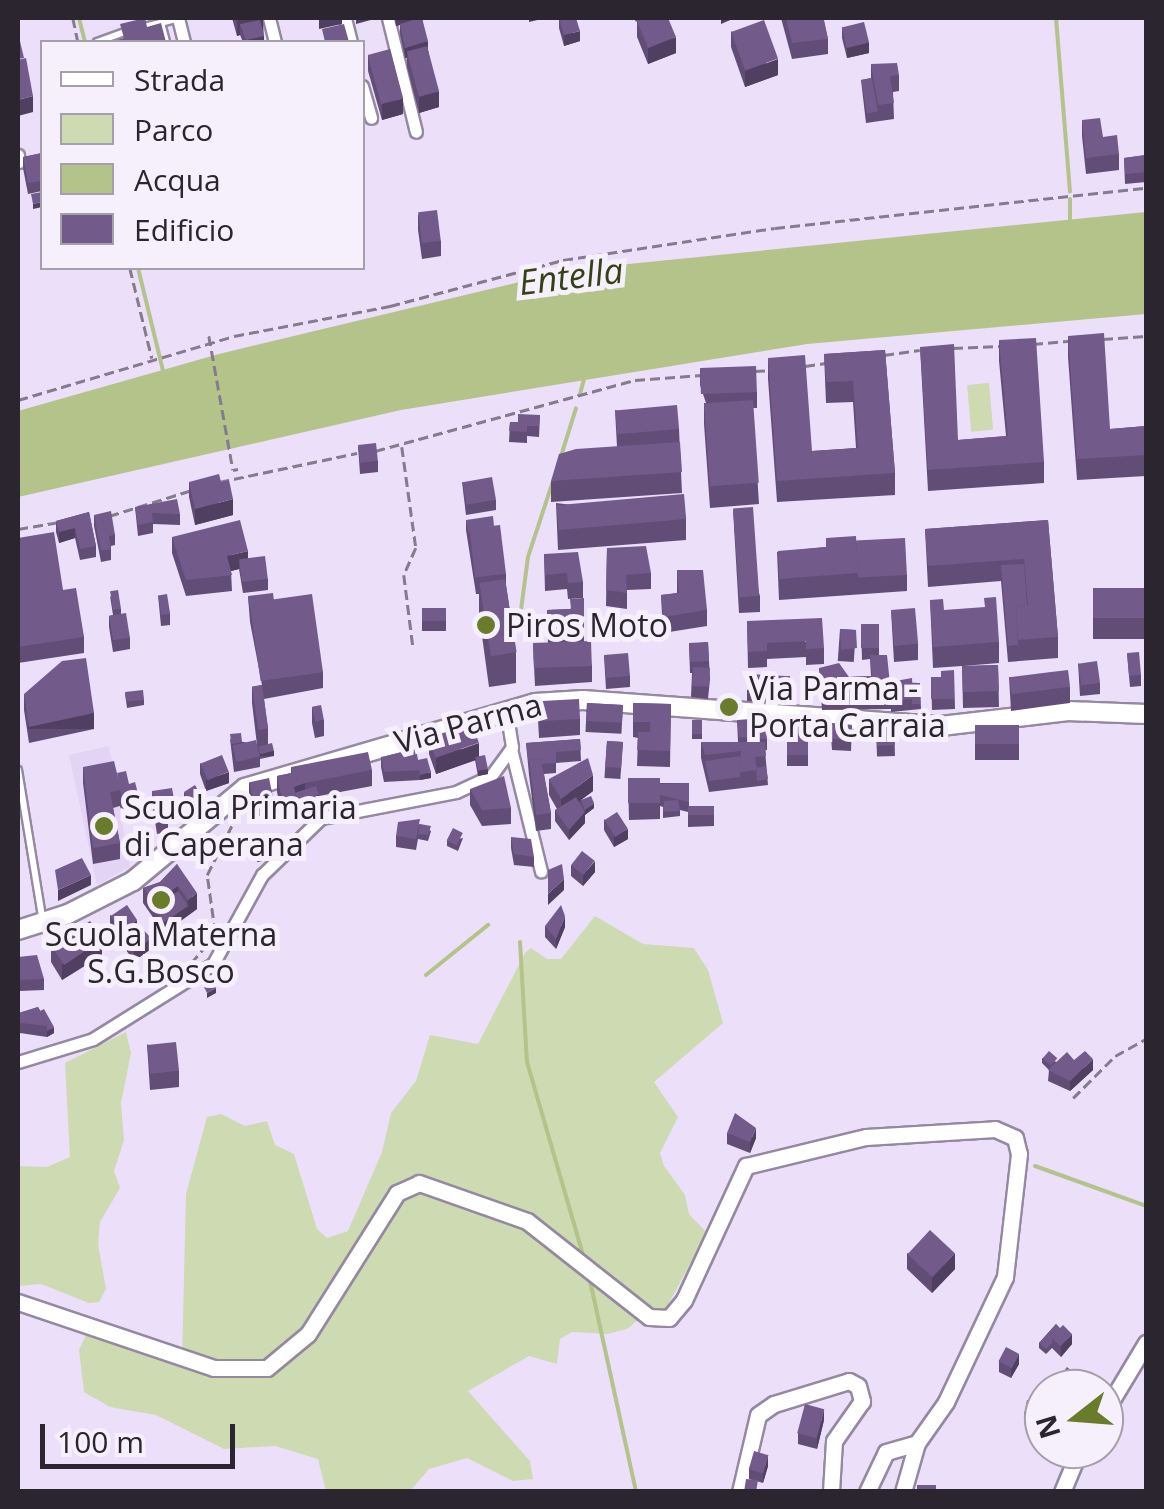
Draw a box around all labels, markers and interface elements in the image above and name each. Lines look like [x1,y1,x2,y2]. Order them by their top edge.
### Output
legend [40,40,365,270]
text: Strada [134,59,225,100]
text: Parco [134,109,213,150]
text: Acqua [134,159,221,200]
text: Edificio [134,209,234,250]
water label: Entella [516,249,626,303]
place label: Piros Moto [506,606,668,644]
marker: Piros Moto [475,614,497,636]
place label: Via Parma - Porta Carraia [749,670,946,745]
street label: Via Parma [390,685,546,761]
marker: Via Parma - Porta Carraia [718,696,740,718]
place label: Scuola Primaria di Caperana [124,789,357,864]
marker: Scuola Primaria di Caperana [93,815,115,837]
marker: Scuola Materna S.G.Bosco [150,889,172,911]
place label: Scuola Materna S.G.Bosco [45,916,277,991]
north arrow [1024,1369,1124,1469]
scale bar [45,1404,240,1466]
text: N [1026,1411,1069,1444]
text: 100 m [57,1421,144,1462]

